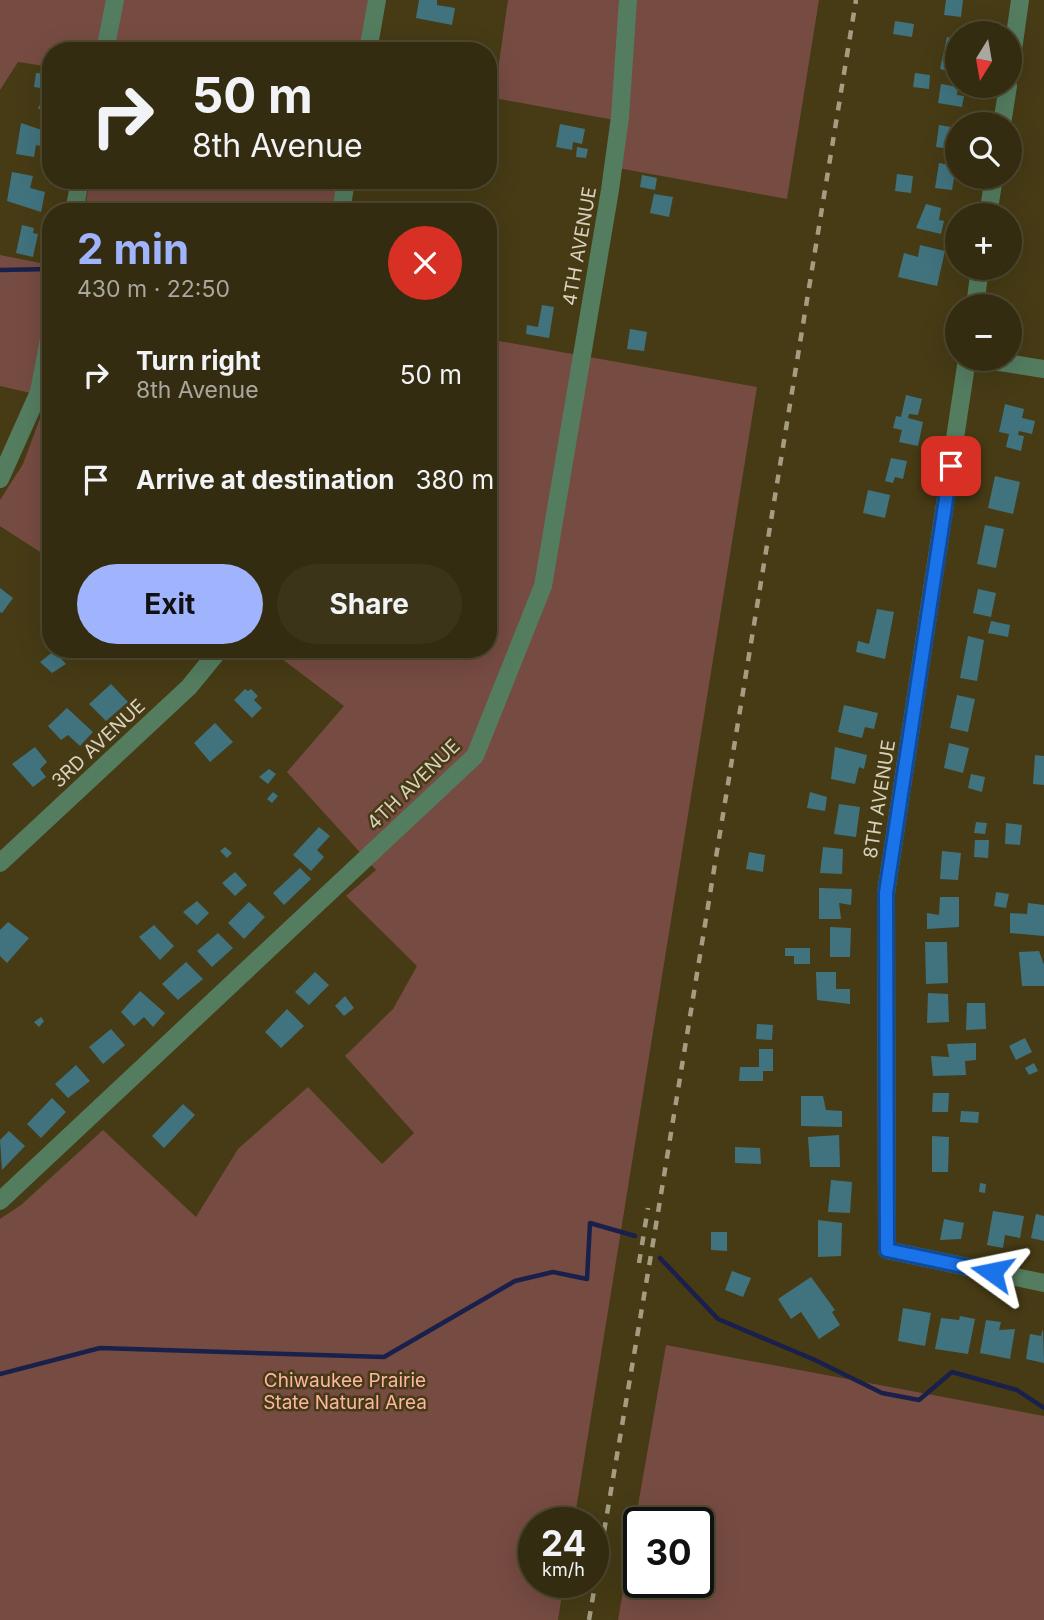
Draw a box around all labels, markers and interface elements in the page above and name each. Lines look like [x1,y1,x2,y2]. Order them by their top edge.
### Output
north arrow [945,21,1022,98]
map controls [945,21,1022,371]
text: 50 m [192,66,313,125]
icon: right [77,70,168,161]
button: search [945,112,1022,189]
text: 8th Avenue [192,126,363,165]
street label: 4TH AVENUE [558,185,601,307]
button: + [945,203,1022,280]
text: 2 min [77,223,189,274]
button: close [388,226,462,300]
text: 430 m · 22:50 [77,275,230,303]
button: − [945,294,1022,371]
text: Turn right [136,345,261,376]
icon: right [77,356,115,394]
text: 50 m [400,359,462,390]
text: 8th Avenue [136,376,259,404]
pin [921,436,981,496]
icon: arrive [932,447,970,485]
icon: arrive [77,461,115,499]
text: Arrive at destination [136,464,395,495]
text: 380 m [416,464,494,495]
button: Exit [77,564,263,644]
button: Share [277,564,462,644]
street label: 3RD AVENUE [47,694,150,792]
street label: 4TH AVENUE [362,734,465,834]
street label: 8TH AVENUE [859,738,900,860]
position arrow [955,1235,1029,1309]
park label: Chiwaukee Prairie State Natural Area [263,1369,427,1414]
speed limit sign: 30 [623,1507,714,1598]
text: 24 [541,1522,586,1564]
text: km/h [542,1559,585,1580]

